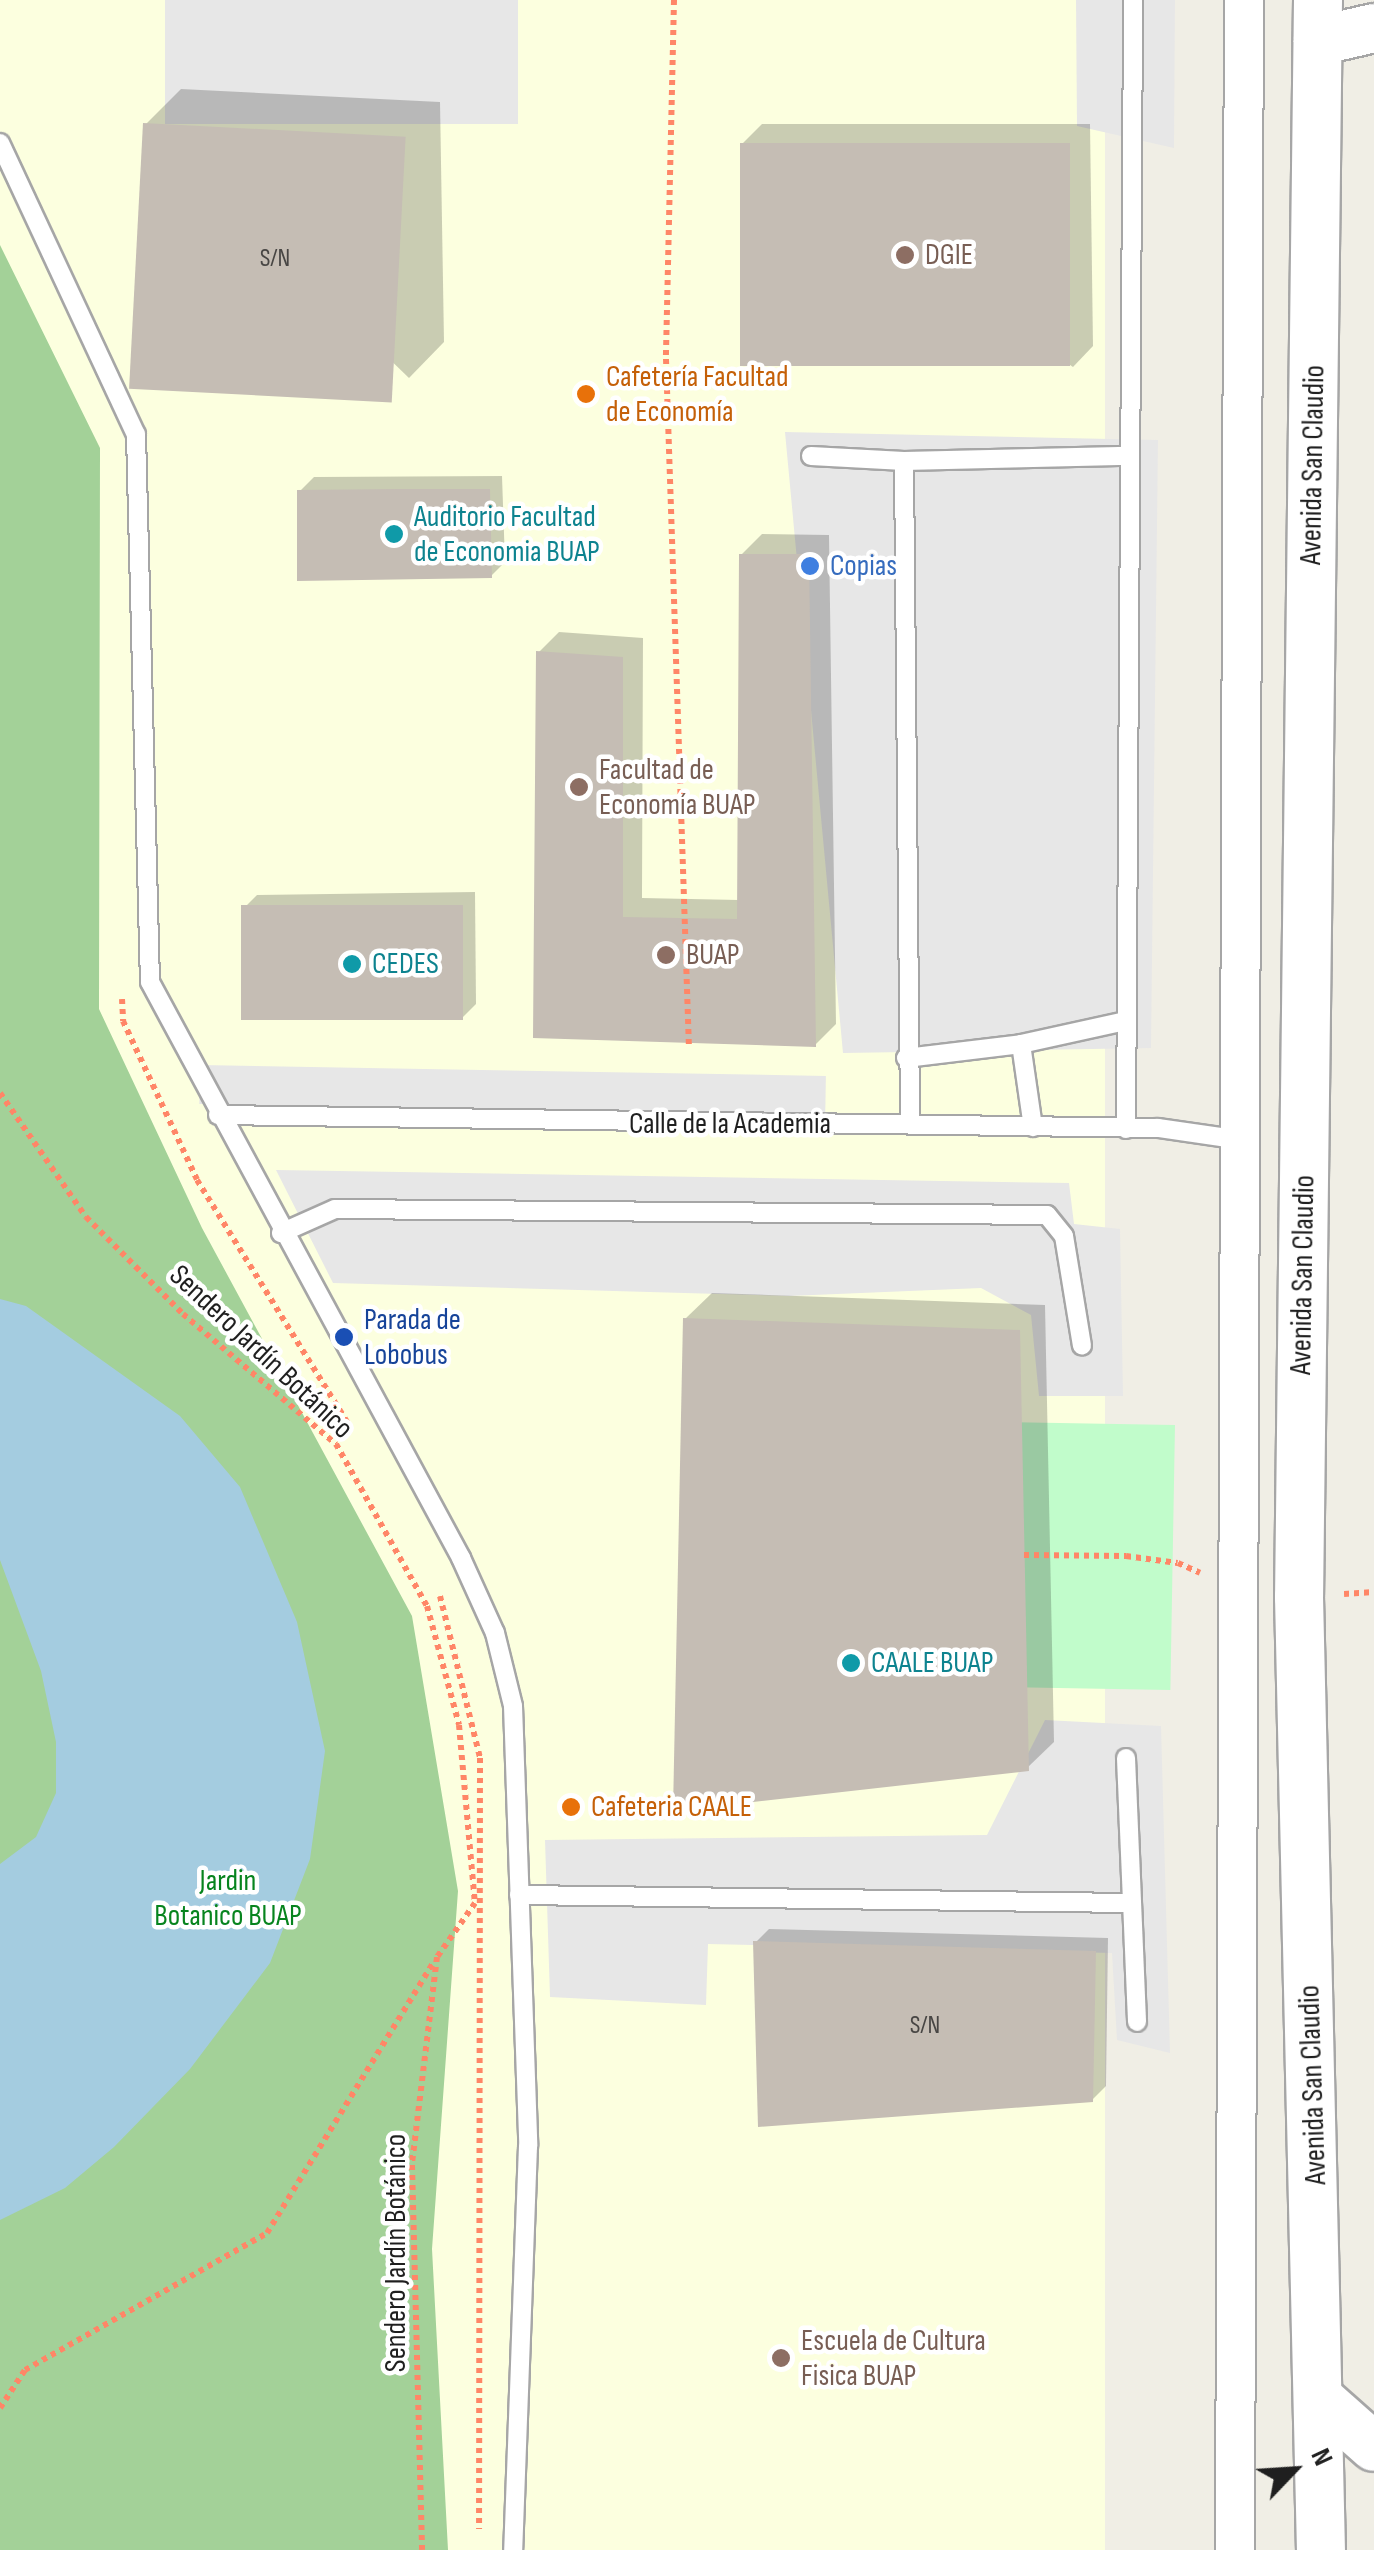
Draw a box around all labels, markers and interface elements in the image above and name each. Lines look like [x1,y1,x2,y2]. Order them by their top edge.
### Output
place label: DGIE [925,237,973,273]
house number: S/N [260,244,290,274]
marker: DGIE [894,244,916,266]
place label: Cafetería Facultad de Economía [606,359,789,430]
street label: Avenida San Claudio [1293,365,1333,565]
marker: Cafetería Facultad de Economía [575,383,597,405]
place label: Auditorio Facultad de Economia BUAP [414,499,600,570]
marker: Auditorio Facultad de Economia BUAP [383,523,405,545]
place label: Copias [830,548,897,584]
marker: Copias [799,555,821,577]
place label: Facultad de Economía BUAP [599,752,755,822]
marker: Facultad de Economía BUAP [568,776,590,798]
place label: BUAP [686,937,739,973]
marker: BUAP [655,944,677,966]
place label: CEDES [372,946,439,982]
marker: CEDES [341,953,363,975]
street label: Calle de la Academia [629,1106,831,1142]
street label: Avenida San Claudio [1283,1175,1323,1375]
street label: Sendero Jardín Botánico [162,1258,360,1446]
place label: Parada de Lobobus [364,1302,461,1372]
marker: Parada de Lobobus [333,1326,355,1348]
place label: CAALE BUAP [871,1645,993,1681]
marker: CAALE BUAP [840,1652,862,1674]
place label: Cafeteria CAALE [591,1789,752,1825]
marker: Cafeteria CAALE [560,1796,582,1818]
park label: Jardin Botanico BUAP [154,1863,302,1934]
street label: Avenida San Claudio [1292,1984,1334,2186]
house number: S/N [910,2011,940,2041]
street label: Sendero Jardín Botánico [378,2134,414,2372]
place label: Escuela de Cultura Fisica BUAP [801,2323,986,2394]
marker: Escuela de Cultura Fisica BUAP [770,2347,792,2369]
north arrow [1244,2420,1344,2520]
text: N [1304,2443,1340,2471]

